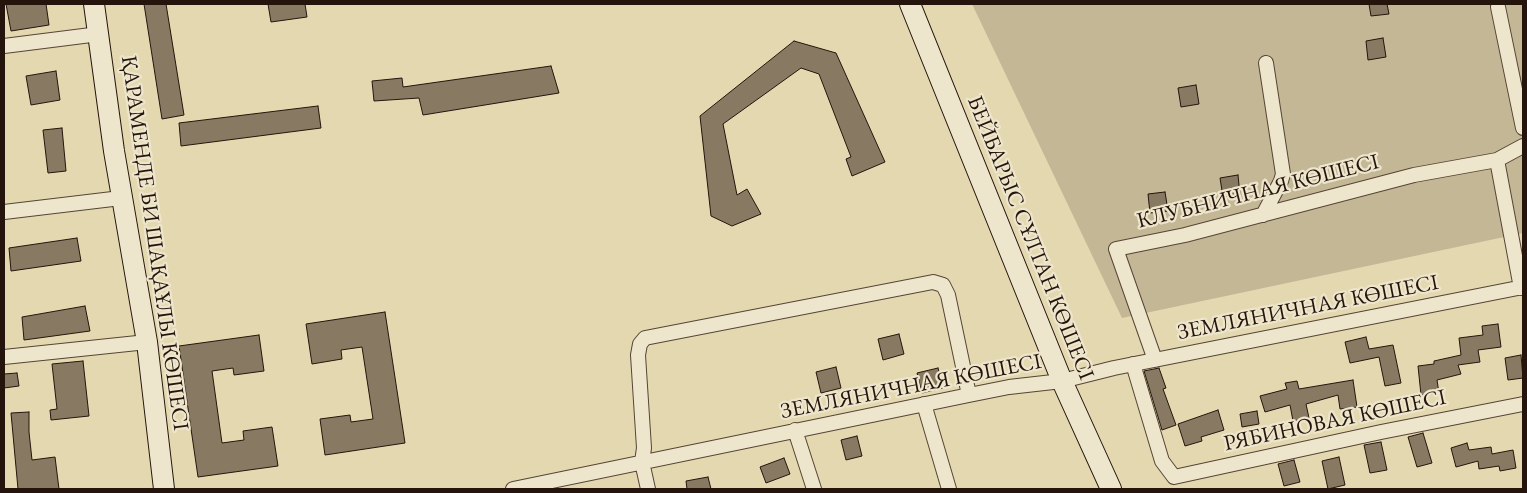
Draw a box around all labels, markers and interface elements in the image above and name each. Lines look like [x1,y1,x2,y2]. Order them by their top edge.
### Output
street label: ҚАРАМЕНДЕ БИ ШАҚАҰЛЫ КӨШЕСІ [115,54,193,432]
street label: БЕЙБАРЫС СҰЛТАН КӨШЕСІ [961,92,1099,384]
street label: КЛУБНИЧНАЯ КӨШЕСІ [1134,149,1382,235]
street label: ЗЕМЛЯНИЧНАЯ КӨШЕСІ [1175,270,1441,346]
street label: ЗЕМЛЯНИЧНАЯ КӨШЕСІ [778,349,1044,425]
street label: РЯБИНОВАЯ КӨШЕСІ [1221,385,1449,457]

